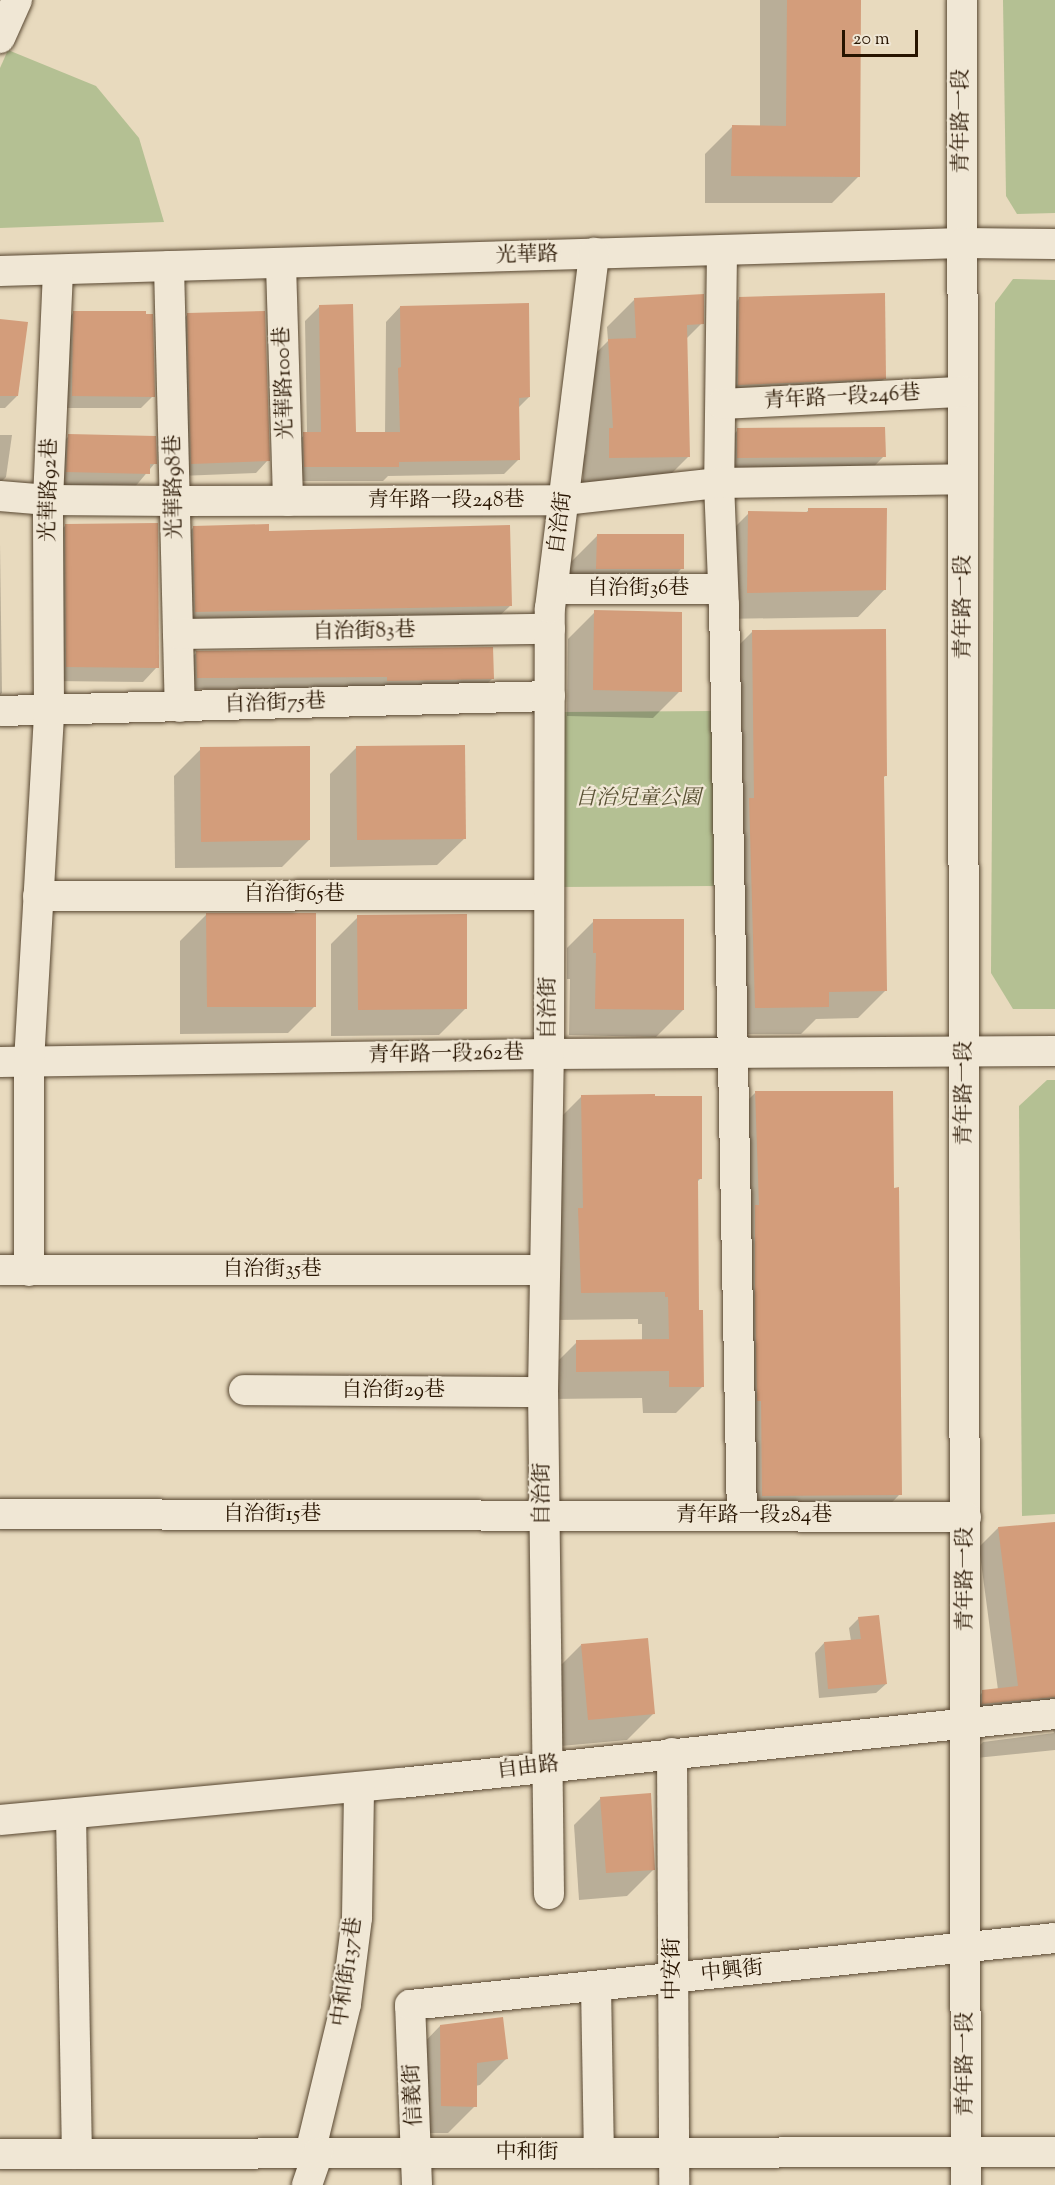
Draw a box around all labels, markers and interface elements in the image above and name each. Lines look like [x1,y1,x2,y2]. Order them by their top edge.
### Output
scale bar [845,18,922,56]
text: 20 m [853,27,890,53]
street label: 青年路一段 [949,69,975,173]
street label: 光華路 [495,242,559,270]
street label: 光華路100巷 [270,326,300,440]
street label: 青年路一段246巷 [763,381,921,415]
street label: 光華路98巷 [161,434,189,540]
street label: 光華路92巷 [36,438,64,542]
street label: 青年路一段248巷 [368,488,524,514]
street label: 自治街 [545,490,577,556]
street label: 青年路一段 [951,555,977,659]
street label: 自治街36巷 [587,576,689,602]
street label: 自治街83巷 [312,619,416,645]
street label: 自治街75巷 [224,690,326,718]
park label: 自治兒童公園 [575,786,701,812]
street label: 自治街65巷 [243,882,345,908]
street label: 自治街 [536,977,562,1039]
street label: 青年路一段262巷 [368,1041,524,1069]
street label: 青年路一段 [952,1041,978,1145]
street label: 自治街35巷 [222,1257,322,1283]
street label: 自治街29巷 [341,1378,445,1404]
street label: 自治街 [530,1463,556,1525]
street label: 自治街15巷 [223,1502,321,1528]
street label: 青年路一段284巷 [676,1503,832,1529]
street label: 青年路一段 [953,1527,979,1631]
street label: 自由路 [495,1752,561,1784]
street label: 中和街137巷 [328,1916,368,2028]
street label: 中安街 [660,1938,686,2000]
street label: 中興街 [699,1956,765,1988]
street label: 青年路一段 [953,2012,979,2116]
street label: 信義街 [400,2063,428,2127]
street label: 中和街 [496,2140,558,2166]

